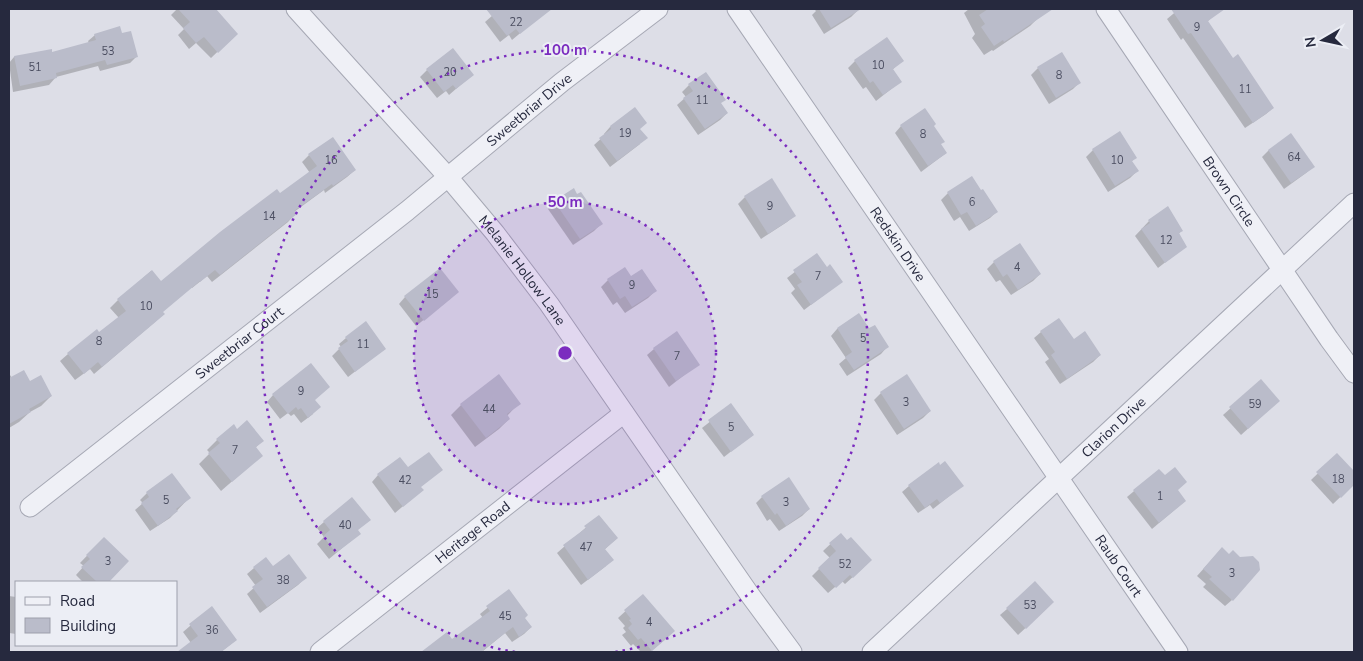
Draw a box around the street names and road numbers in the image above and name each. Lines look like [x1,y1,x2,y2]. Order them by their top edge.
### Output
street label: Sweetbriar Drive [483,69,576,151]
street label: Brown Circle [1198,153,1259,230]
street label: Redskin Drive [865,203,930,285]
street label: Melanie Hollow Lane [474,212,570,329]
street label: Sweetbriar Court [191,302,288,384]
street label: Clarion Drive [1077,393,1150,462]
street label: Heritage Road [431,497,514,568]
street label: Raub Court [1090,531,1146,601]

